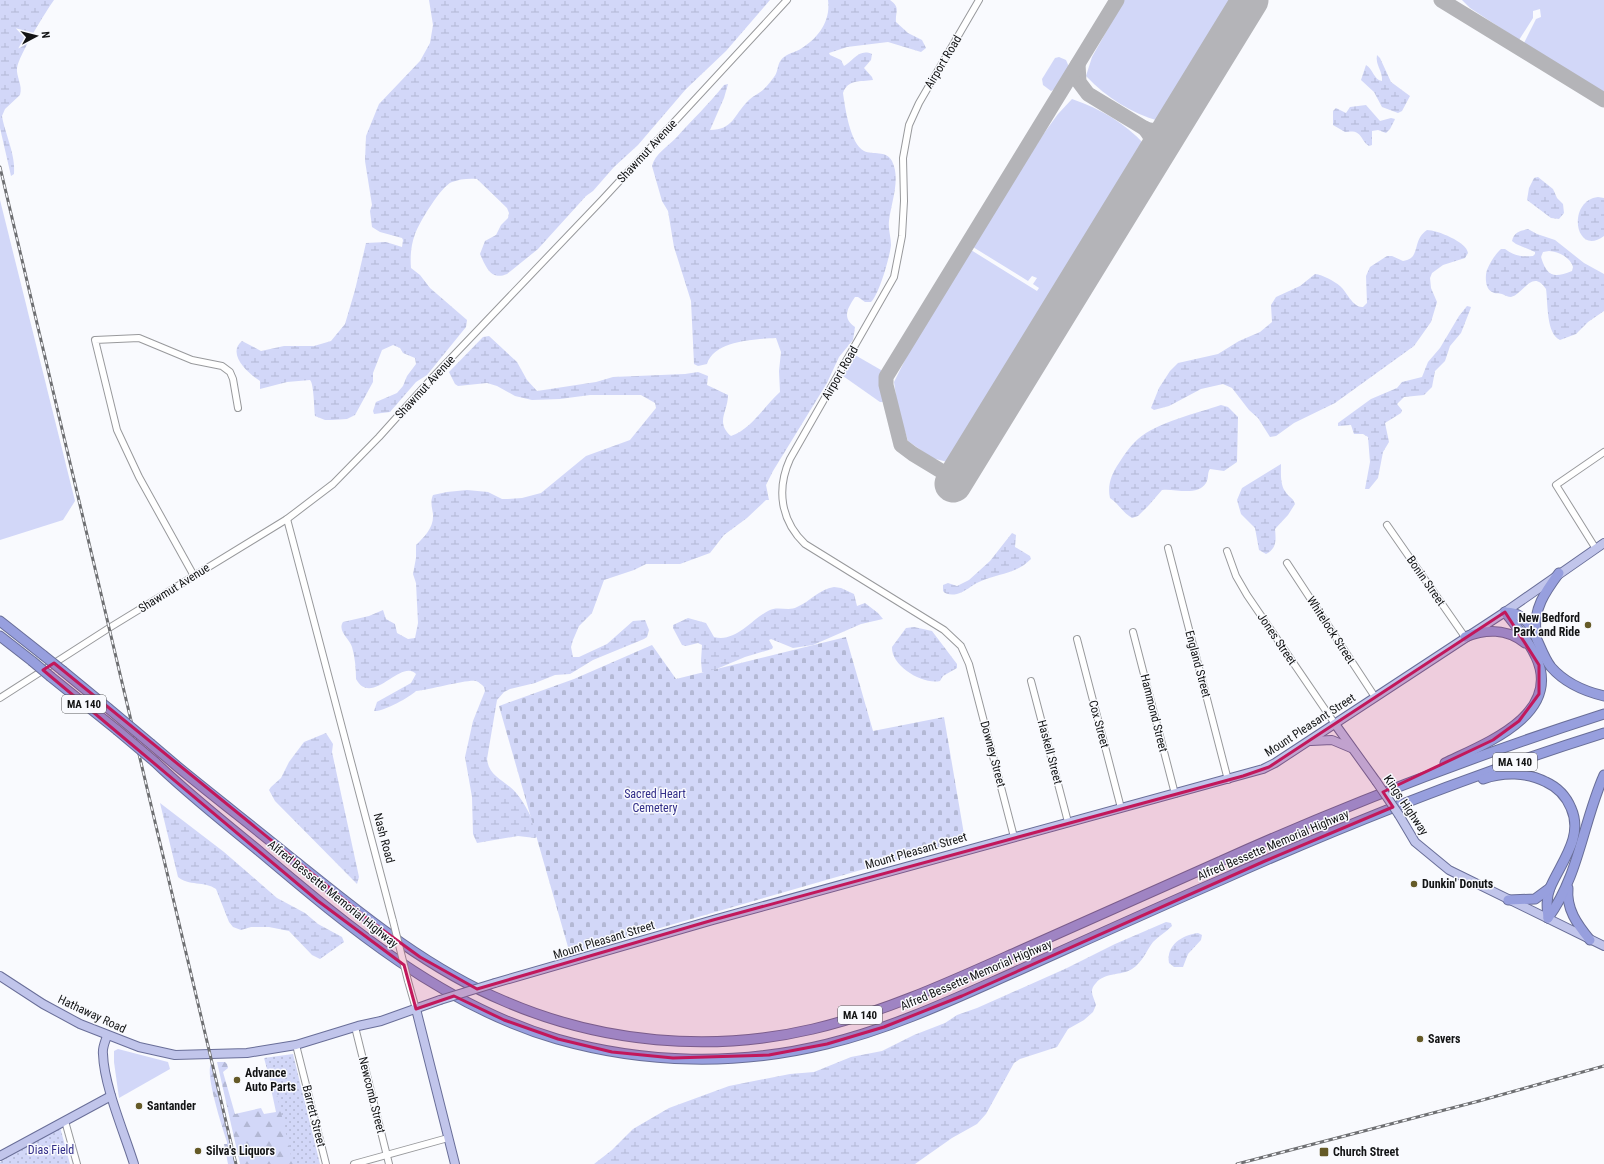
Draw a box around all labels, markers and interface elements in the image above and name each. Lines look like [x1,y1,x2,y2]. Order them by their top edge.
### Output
north arrow [16,16,56,56]
text: N [39,31,52,39]
street label: Airport Road [922,33,964,91]
street label: Shawmut Avenue [614,116,680,185]
street label: Airport Road [819,344,861,402]
street label: Shawmut Avenue [392,352,458,421]
street label: Bonin Street [1404,553,1449,609]
street label: Shawmut Avenue [136,560,212,615]
street label: Whitelock Street [1304,594,1358,667]
street label: Jones Street [1255,610,1300,668]
place label: New Bedford Park and Ride [1513,611,1580,639]
marker: New Bedford Park and Ride [1583,620,1593,630]
street label: England Street [1182,629,1214,699]
street label: Hammond Street [1138,673,1171,754]
street label: Mount Pleasant Street [1262,690,1358,760]
road number: MA 140 [62,695,106,713]
street label: Cox Street [1086,699,1112,750]
street label: Haskell Street [1035,718,1065,786]
street label: Downey Street [977,719,1009,789]
road number: MA 140 [1493,753,1537,771]
street label: Kings Highway [1381,772,1431,838]
park label: Sacred Heart Cemetery [624,787,686,815]
street label: Alfred Bessette Memorial Highway [1195,807,1351,883]
street label: Nash Road [371,811,397,865]
street label: Mount Pleasant Street [863,830,969,872]
street label: Alfred Bessette Memorial Highway [265,837,401,951]
place label: Dunkin' Donuts [1422,877,1494,891]
marker: Dunkin' Donuts [1409,879,1419,889]
street label: Mount Pleasant Street [552,918,657,962]
street label: Alfred Bessette Memorial Highway [898,937,1054,1013]
street label: Hathaway Road [56,992,128,1036]
road number: MA 140 [838,1006,882,1024]
place label: Savers [1428,1032,1461,1046]
marker: Savers [1415,1034,1425,1044]
street label: Newcomb Street [356,1055,388,1135]
place label: Advance Auto Parts [245,1066,297,1094]
marker: Advance Auto Parts [232,1075,242,1085]
street label: Barrett Street [300,1084,329,1149]
place label: Santander [147,1099,196,1113]
marker: Santander [134,1101,144,1111]
park label: Dias Field [28,1143,74,1157]
place label: Silva's Liquors [206,1144,276,1158]
place label: Church Street [1333,1145,1399,1159]
marker: Silva's Liquors [193,1146,203,1156]
marker: Church Street [1318,1146,1330,1158]

